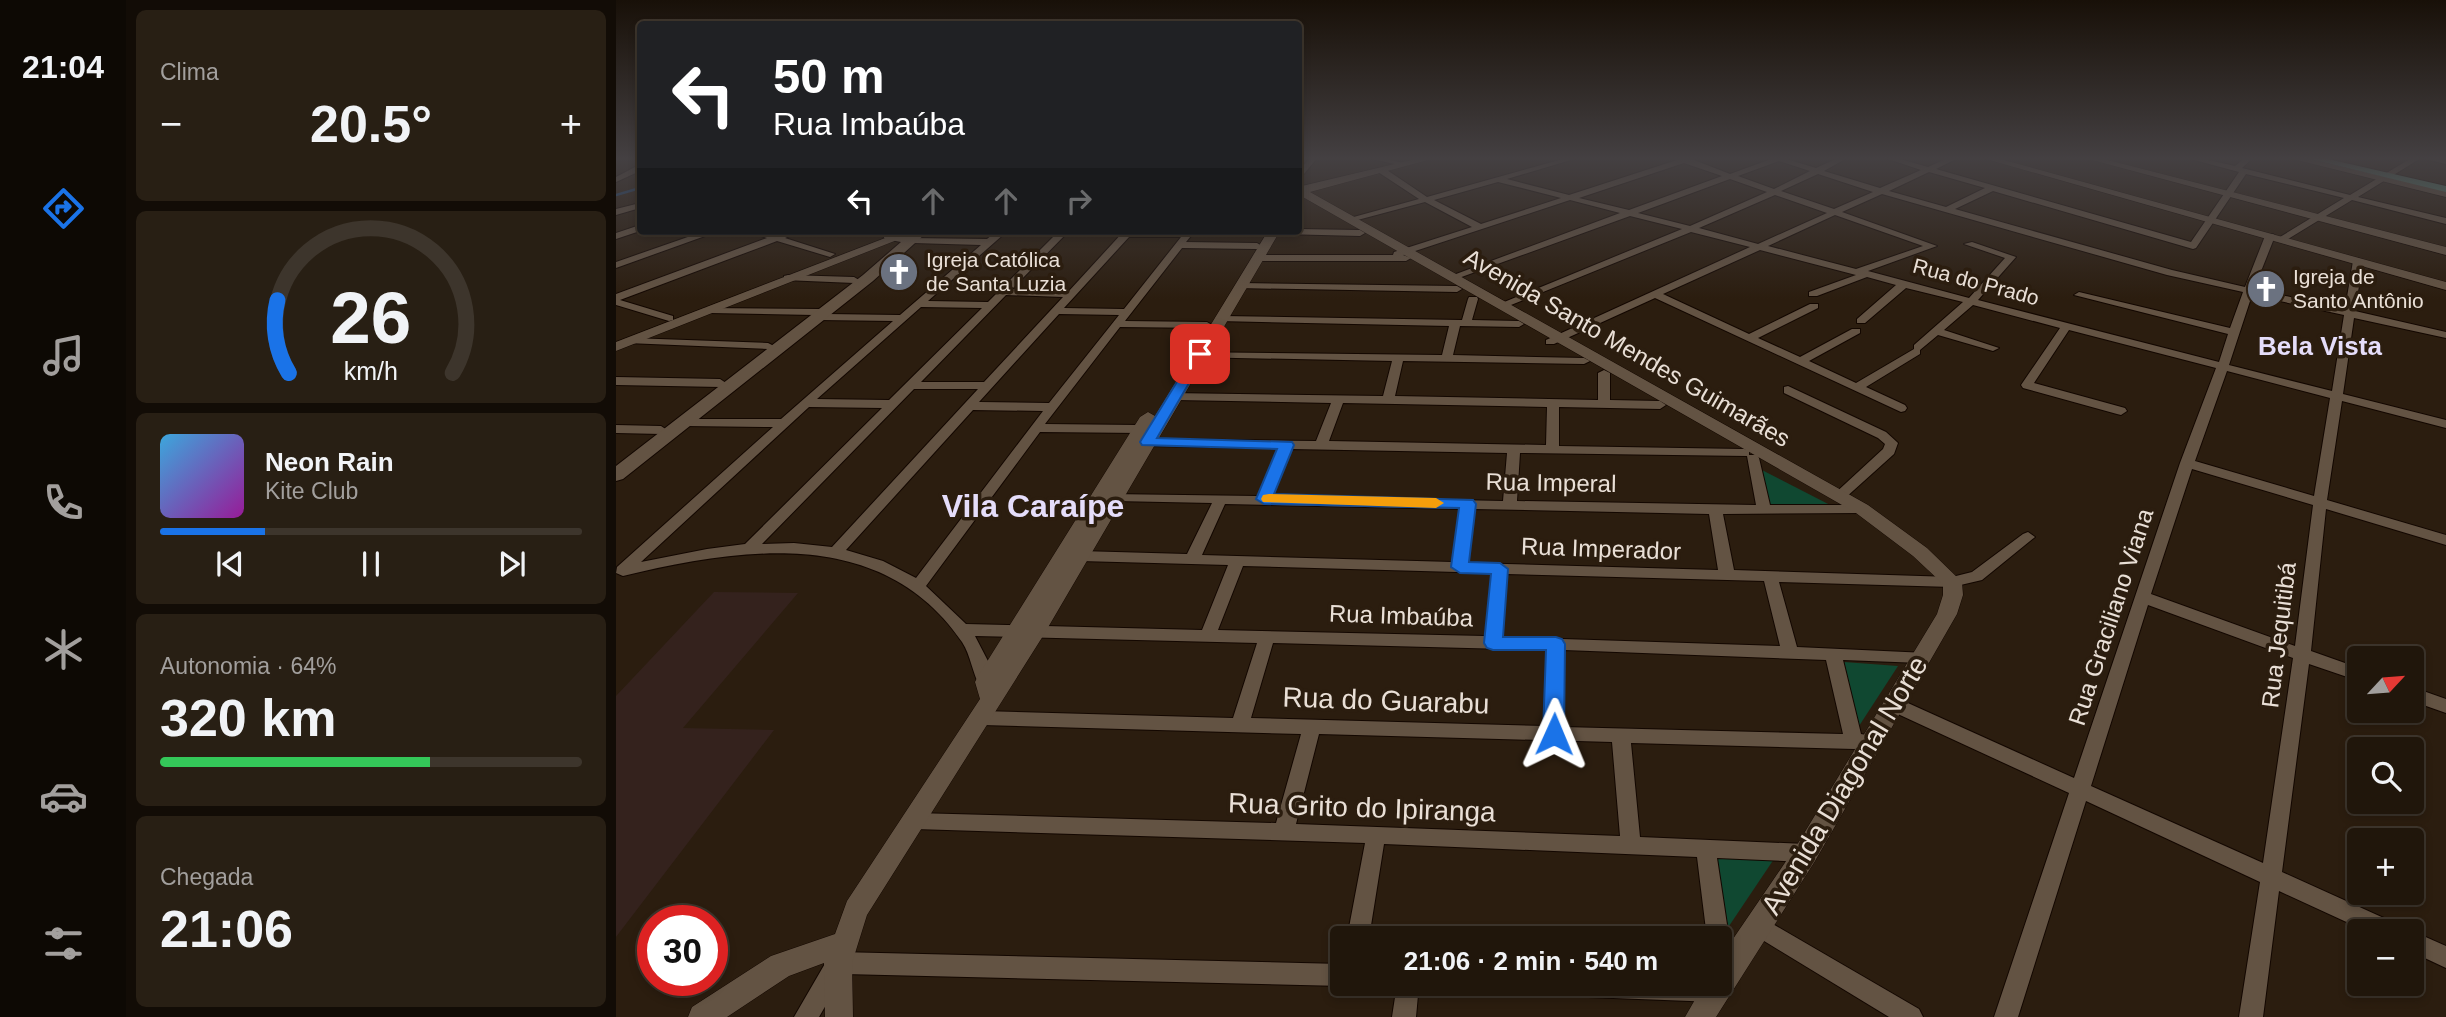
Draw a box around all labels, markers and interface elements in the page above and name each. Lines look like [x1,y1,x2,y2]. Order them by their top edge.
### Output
text: 21:04 [22,49,104,85]
icon: left [658,49,749,140]
text: 50 m [773,49,885,103]
text: Clima [160,59,219,85]
text: 20.5° [310,95,432,153]
text: − [160,103,182,145]
text: + [560,103,582,145]
text: Rua Imbaúba [773,106,965,142]
icon: left [841,182,879,220]
icon: ahead [914,182,952,220]
icon: ahead [987,182,1025,220]
icon: right [1060,182,1098,220]
icon: directions [39,184,88,233]
street label: Avenida Santo Mendes Guimarães [1460,243,1795,452]
place label: Igreja Católica de Santa Luzia [926,248,1066,295]
church icon: Igreja Católica de Santa Luzia [878,251,920,293]
street label: Rua do Prado [1911,254,2042,309]
place label: Igreja de Santo Antônio [2293,265,2424,312]
church icon: Igreja de Santo Antônio [2245,268,2287,310]
text: 26 [331,278,411,359]
pin [1170,324,1230,384]
icon: music [39,331,88,380]
district label: Bela Vista [2258,331,2382,361]
icon: arrive [1181,335,1219,373]
text: km/h [344,357,398,385]
text: Neon Rain [265,447,394,477]
street label: Rua Imperal [1485,468,1617,497]
icon: phone [39,478,88,527]
text: Kite Club [265,478,358,504]
district label: Vila Caraípe [942,488,1124,524]
street label: Rua Graciliano Viana [2063,504,2159,729]
street label: Rua Imperador [1521,532,1681,565]
icon: previous [211,545,249,583]
icon: pause [352,545,390,583]
icon: next [493,545,531,583]
street label: Rua Jequitibá [2256,560,2301,709]
street label: Rua Imbaúba [1329,599,1474,632]
icon: climate [39,625,88,674]
north arrow [2347,646,2424,723]
map controls [2347,646,2424,996]
street label: Avenida Diagonal Norte [1755,651,1934,920]
text: Autonomia · 64% [160,653,336,679]
street label: Rua do Guarabu [1282,681,1490,720]
text: 320 km [160,689,336,747]
position arrow [1517,697,1591,771]
button: search [2347,737,2424,814]
icon: car [39,772,88,821]
street label: Rua Grito do Ipiranga [1228,787,1497,828]
button: + [2347,828,2424,905]
text: Chegada [160,864,253,890]
text: 21:06 [160,900,293,958]
speed limit sign: 30 [637,905,728,996]
icon: filters [39,919,88,968]
button: − [2347,919,2424,996]
text: 21:06 · 2 min · 540 m [1404,946,1658,976]

